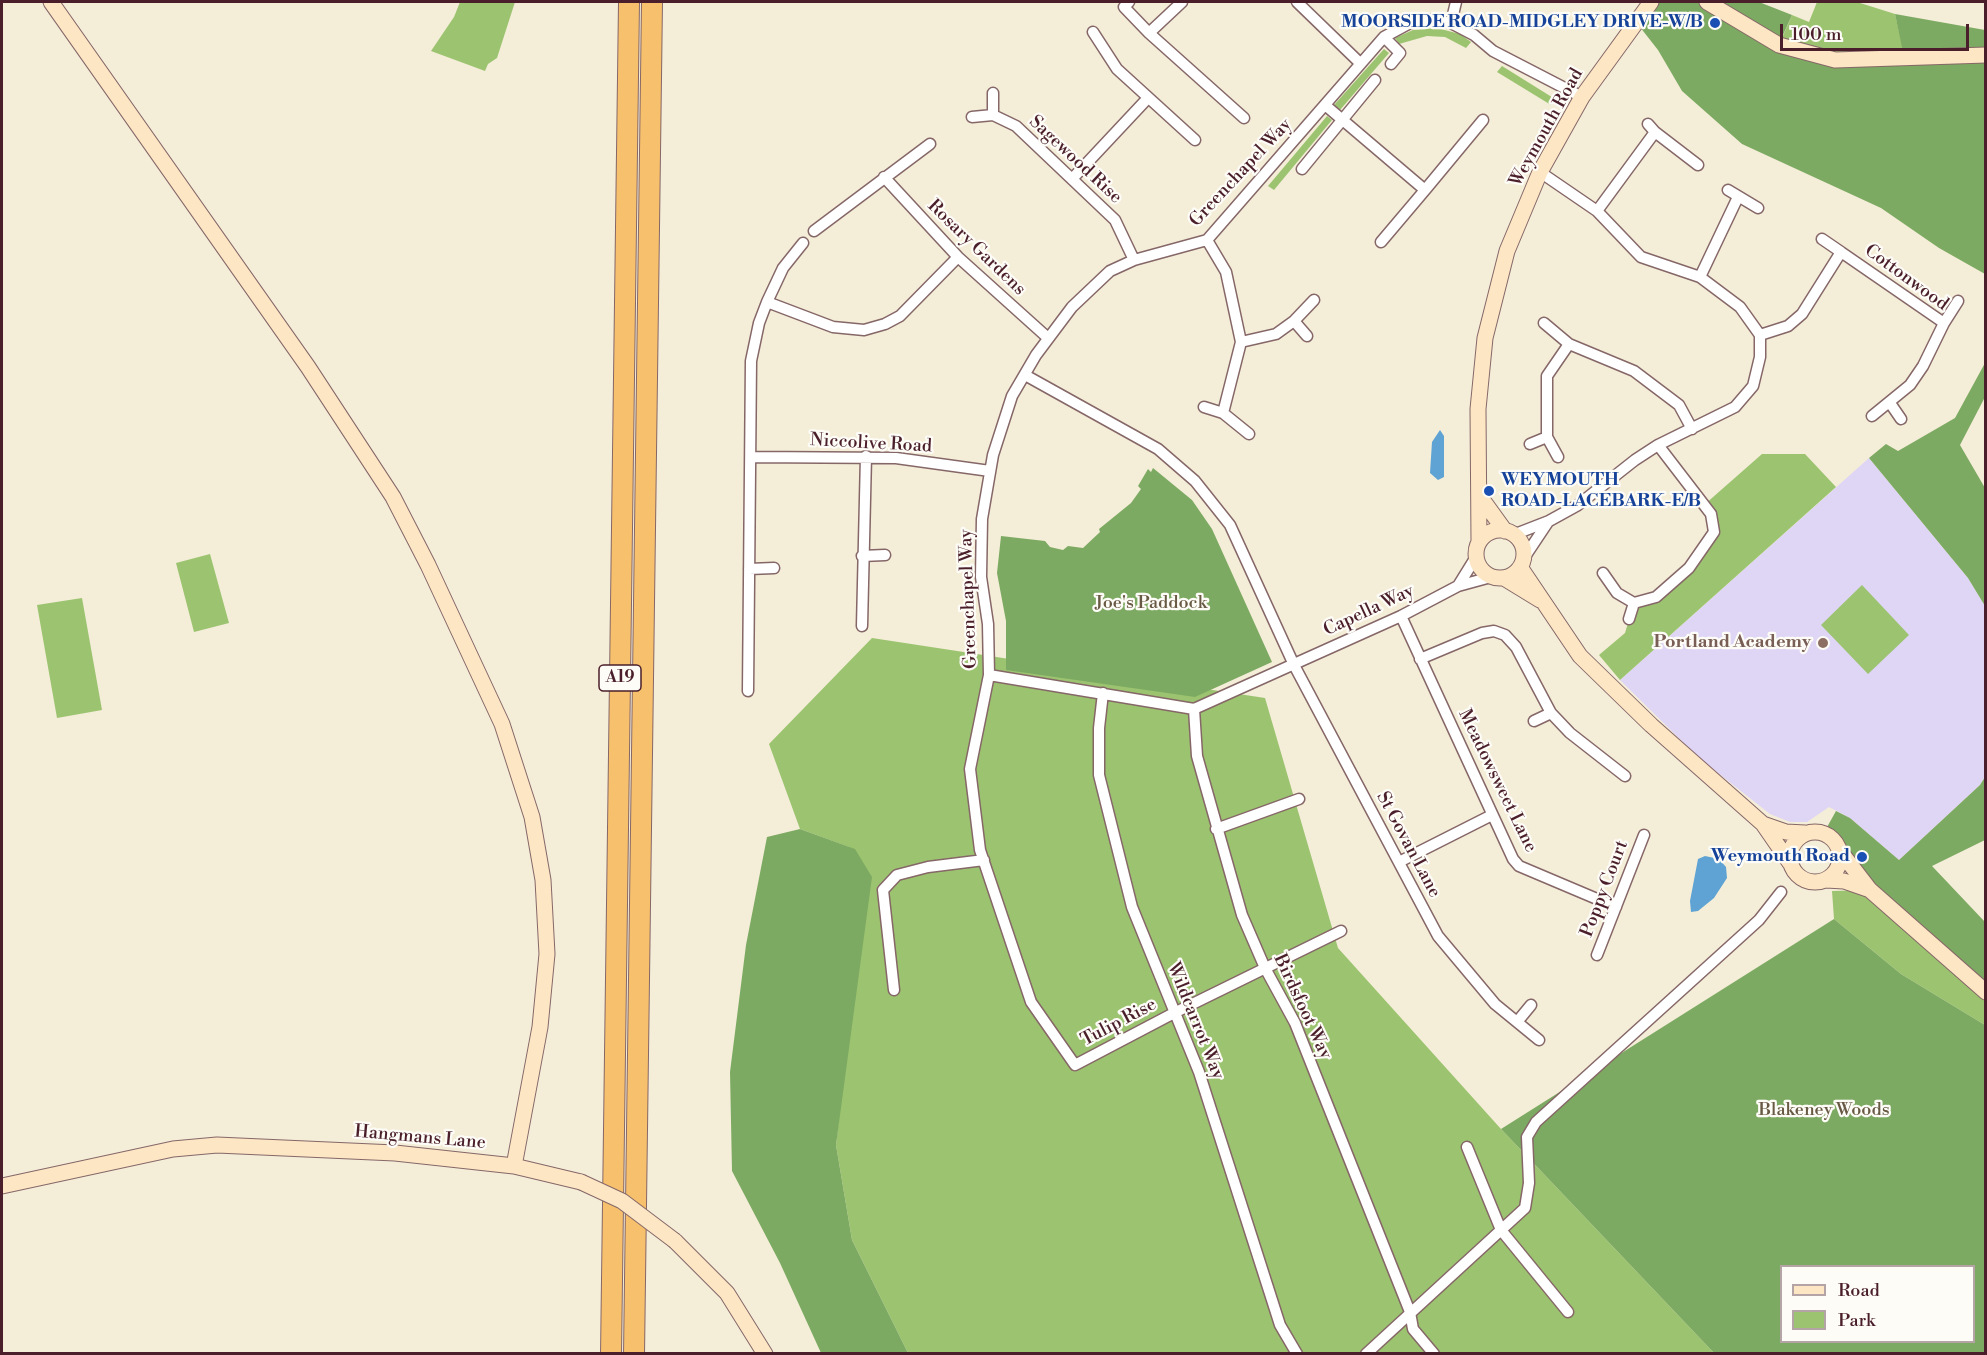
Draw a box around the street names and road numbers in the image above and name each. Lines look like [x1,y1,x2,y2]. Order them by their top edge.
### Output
street label: Weymouth Road [1506,65,1588,191]
street label: Sagewood Rise [1024,111,1126,209]
street label: Greenchapel Way [1185,114,1297,232]
street label: Rosary Gardens [922,196,1030,300]
street label: Cottonwood [1860,240,1952,316]
street label: Niccolive Road [809,430,933,458]
street label: Greenchapel Way [956,529,982,669]
street label: Capella Way [1320,581,1418,641]
road number: A19 [599,665,641,691]
street label: Meadowsweet Lane [1453,706,1541,856]
street label: St Govan Lane [1371,788,1445,902]
street label: Poppy Court [1577,838,1633,940]
street label: Birdsfoot Way [1268,951,1336,1063]
street label: Wildcarrot Way [1162,959,1228,1083]
street label: Tulip Rise [1078,994,1160,1052]
street label: Hangmans Lane [354,1122,486,1154]

